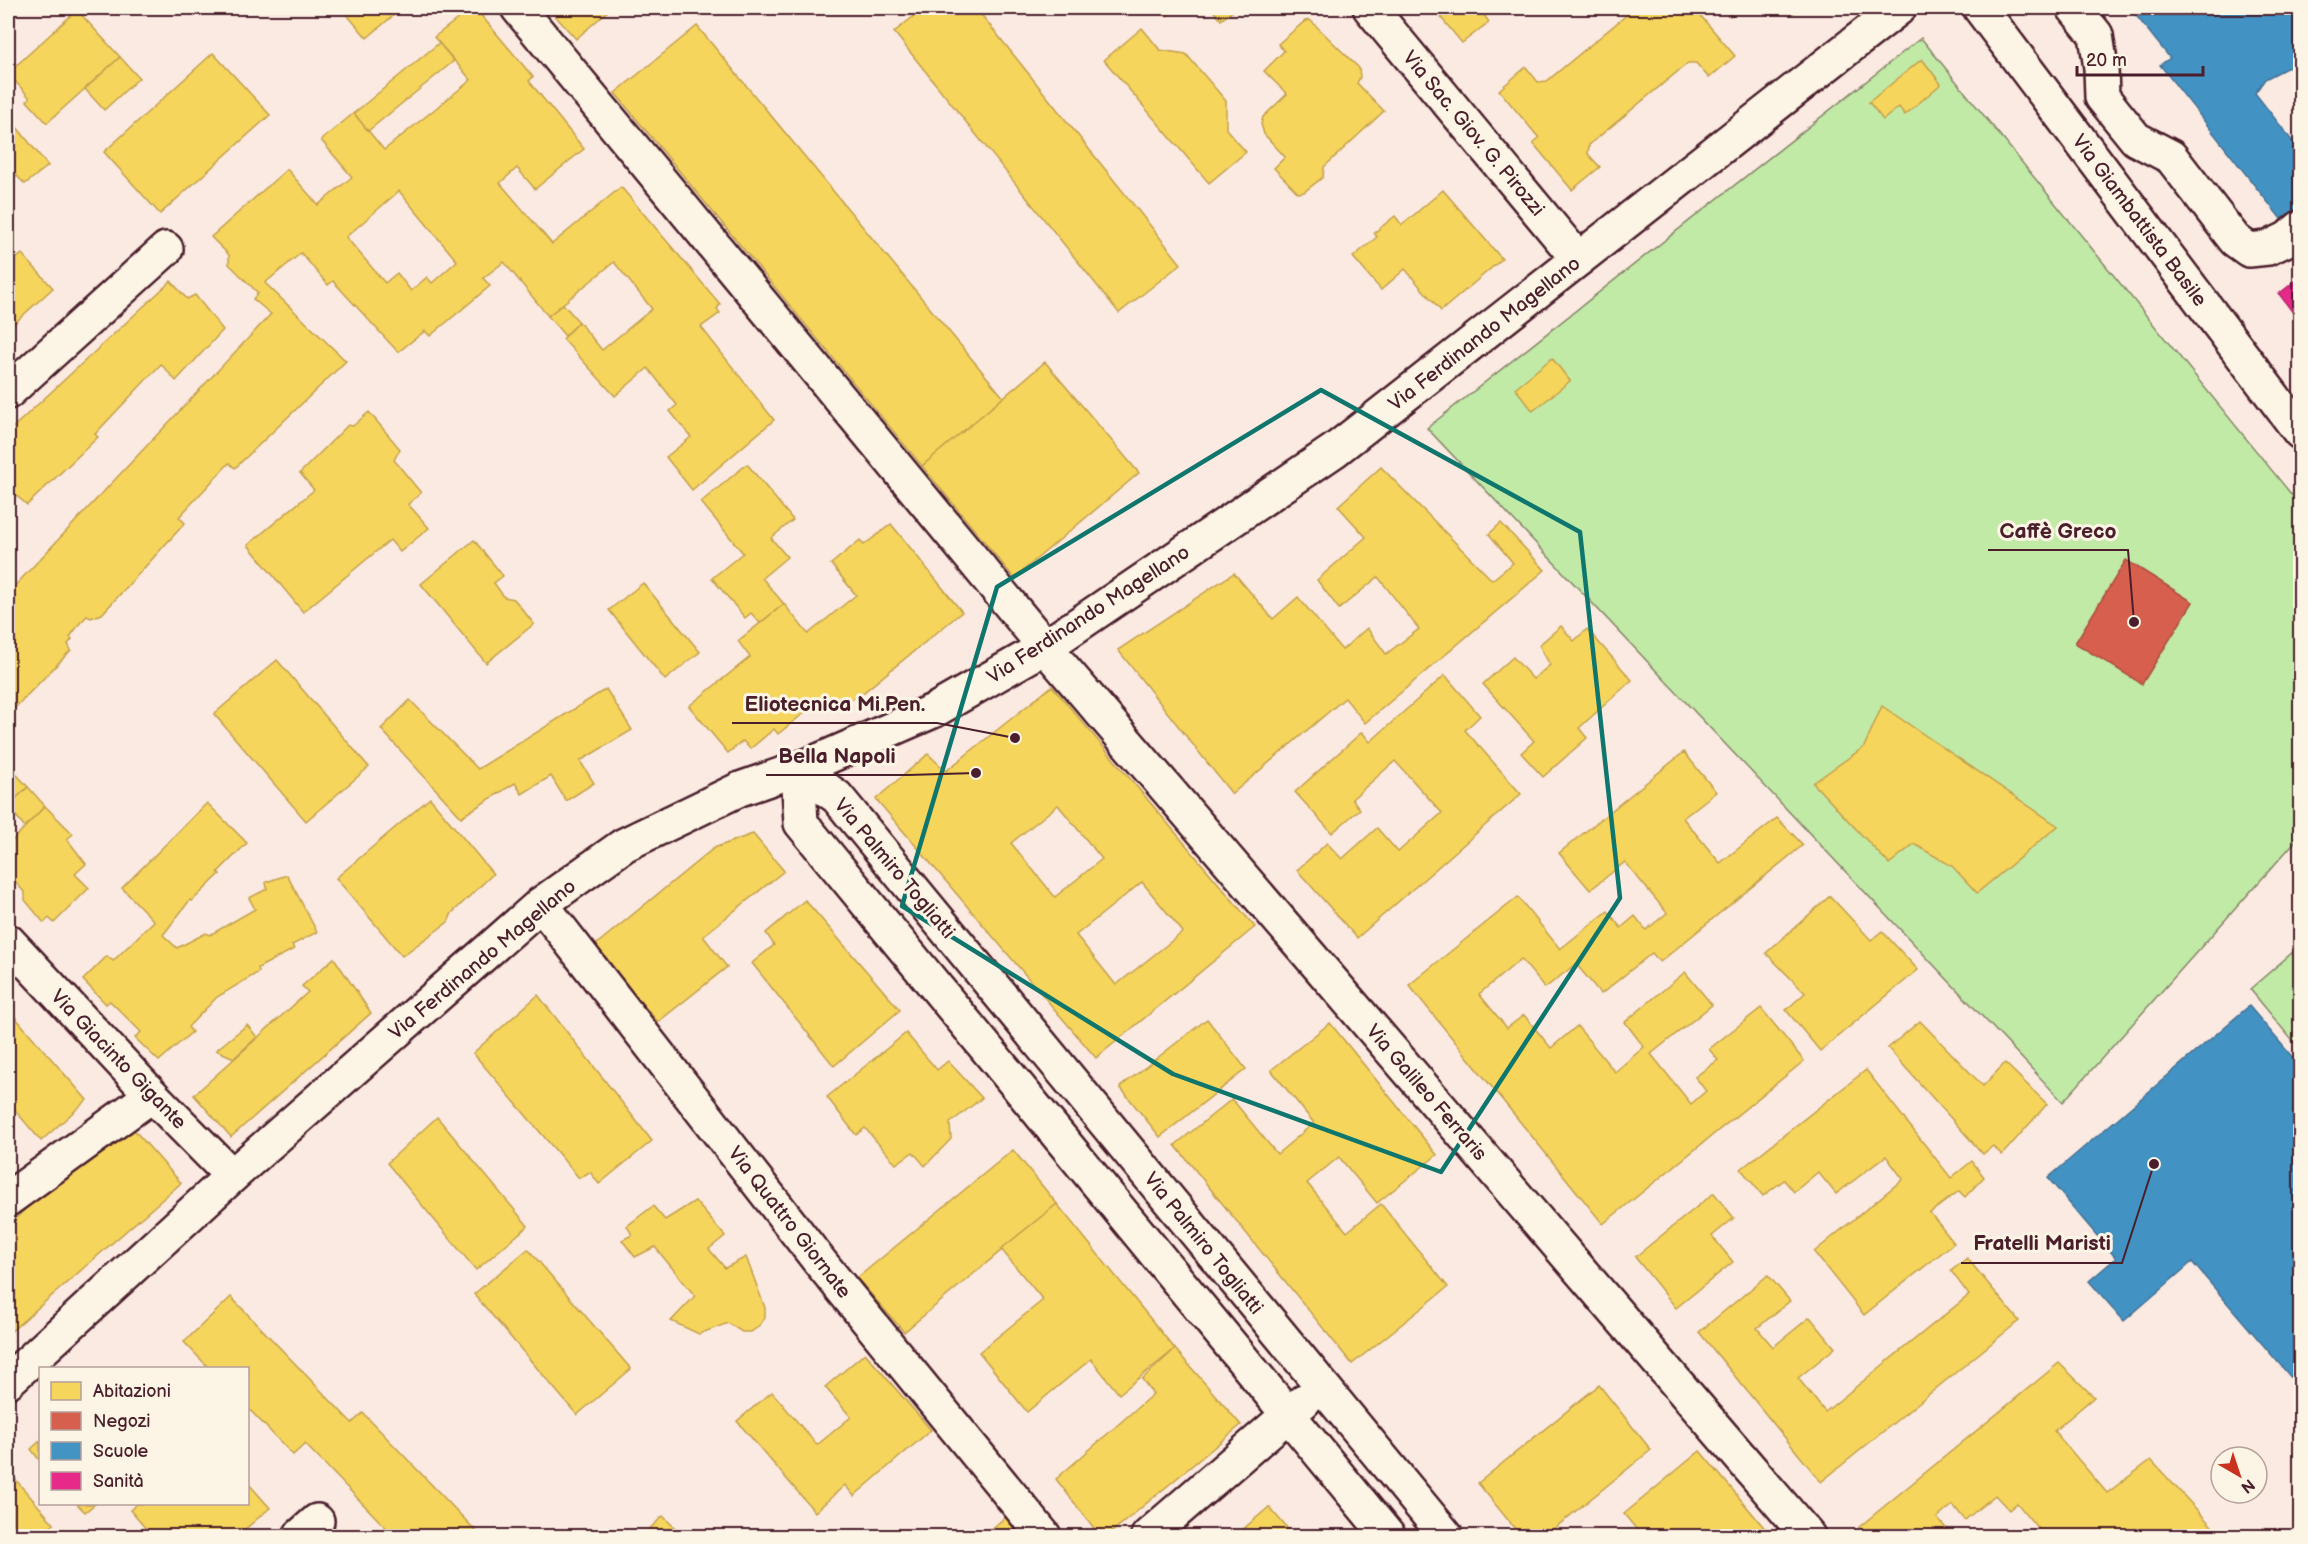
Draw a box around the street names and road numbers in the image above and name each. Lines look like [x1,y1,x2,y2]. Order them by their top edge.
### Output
street label: Via Sac. Giov. G. Pirozzi [1397,46,1549,221]
street label: Via Giambattista Basile [2067,130,2212,311]
street label: Via Ferdinando Magellano [1384,251,1585,416]
street label: Via Ferdinando Magellano [983,540,1194,689]
street label: Via Palmiro Togliatti [829,794,960,944]
street label: Via Ferdinando Magellano [384,874,581,1045]
street label: Via Giacinto Gigante [45,985,191,1135]
street label: Via Galileo Ferraris [1361,1020,1492,1166]
street label: Via Quattro Giornate [723,1142,856,1303]
street label: Via Palmiro Togliatti [1139,1168,1268,1319]

